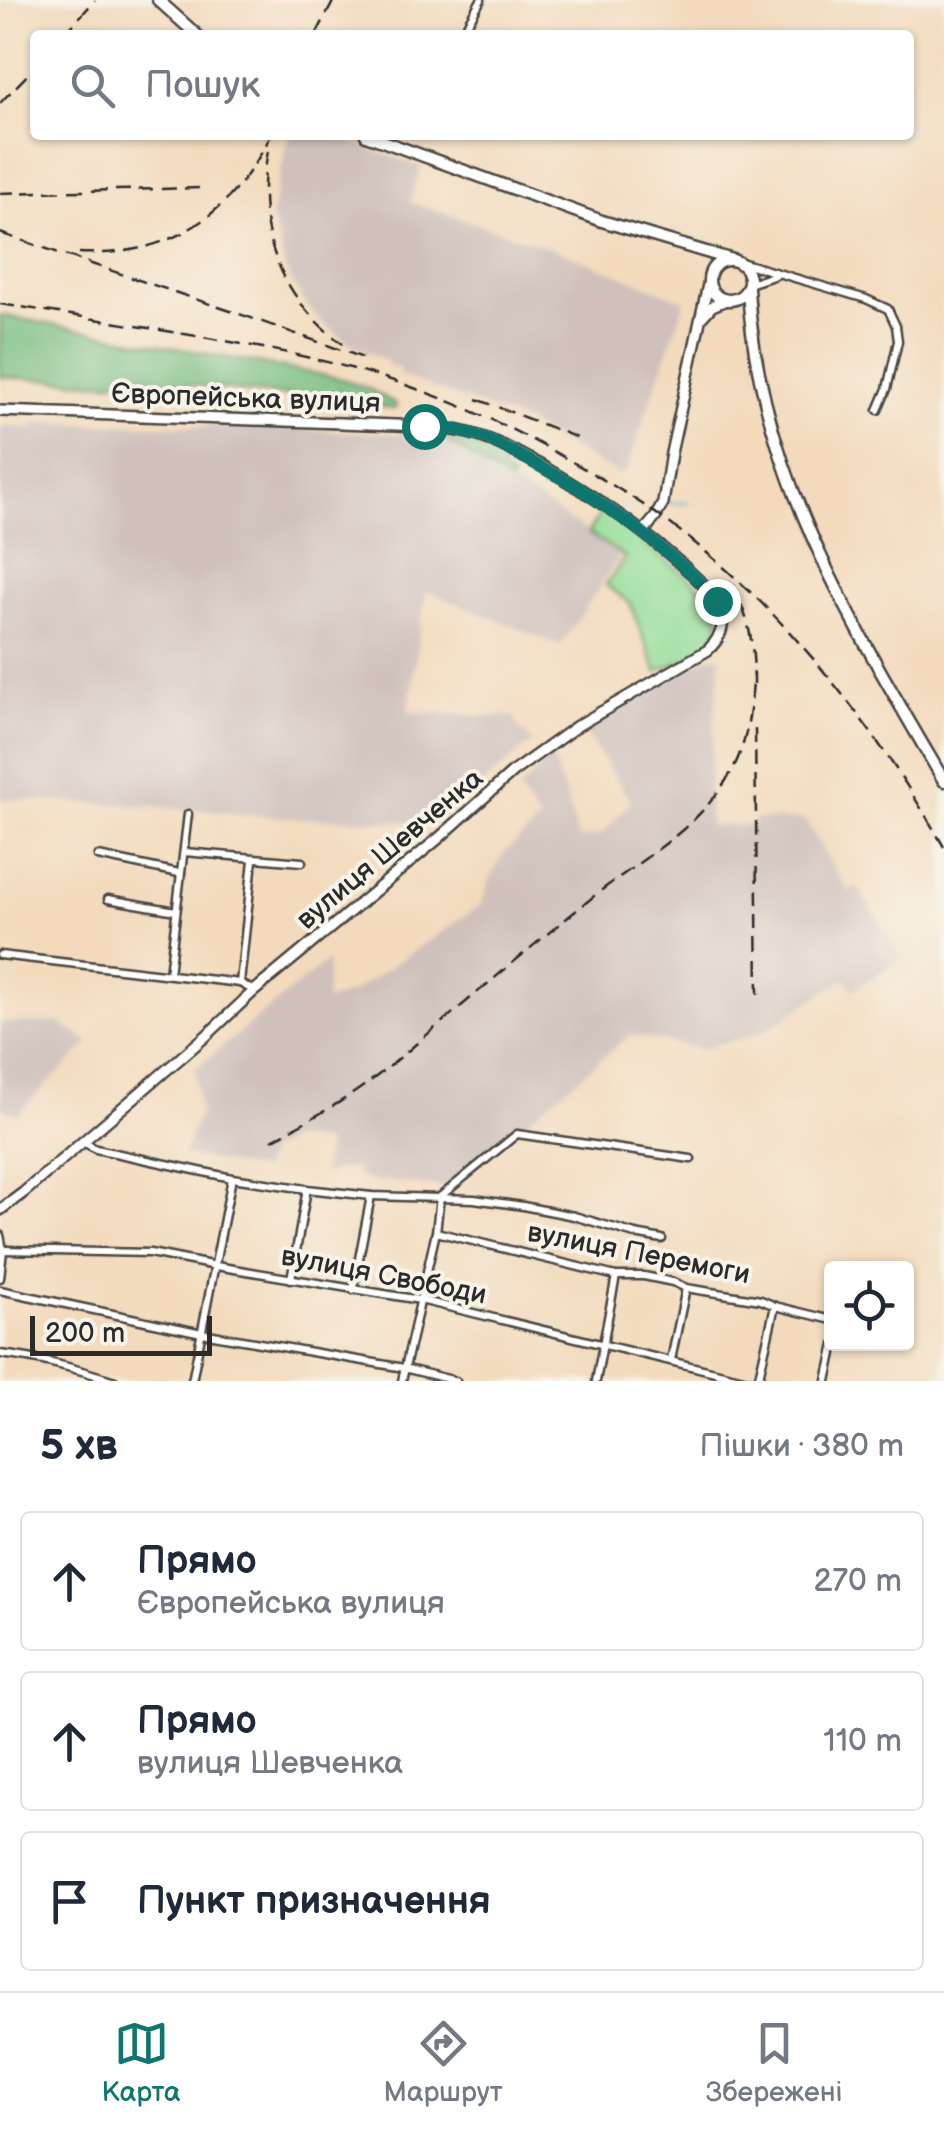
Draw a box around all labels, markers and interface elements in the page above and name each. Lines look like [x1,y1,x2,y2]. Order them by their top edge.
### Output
search box [30,30,914,140]
icon: search [65,58,120,113]
text: Пошук [145,63,260,108]
street label: Європейська вулиця [111,377,381,420]
route start [402,404,448,450]
route end [695,579,741,625]
street label: вулиця Шевченка [290,761,490,937]
street label: вулиця Перемоги [525,1216,753,1291]
street label: вулиця Свободи [278,1239,489,1312]
map controls [824,1261,914,1351]
button: locate [824,1261,914,1351]
scale bar [30,1311,212,1356]
text: 200 m [45,1317,125,1350]
text: 5 хв [40,1421,118,1472]
text: Пішки · 380 m [699,1427,904,1466]
text: Прямо [137,1539,256,1584]
icon: ahead [42,1554,97,1609]
text: 270 m [813,1562,902,1601]
text: Європейська вулиця [137,1584,445,1623]
text: Прямо [137,1699,256,1744]
icon: ahead [42,1714,97,1769]
text: 110 m [823,1722,902,1761]
text: вулиця Шевченка [137,1744,403,1783]
icon: arrive [42,1874,97,1929]
text: Пункт призначення [137,1879,491,1924]
tab: Карта [102,2016,180,2109]
tab: Маршрут [384,2016,503,2109]
tab: Збережені [706,2016,842,2109]

